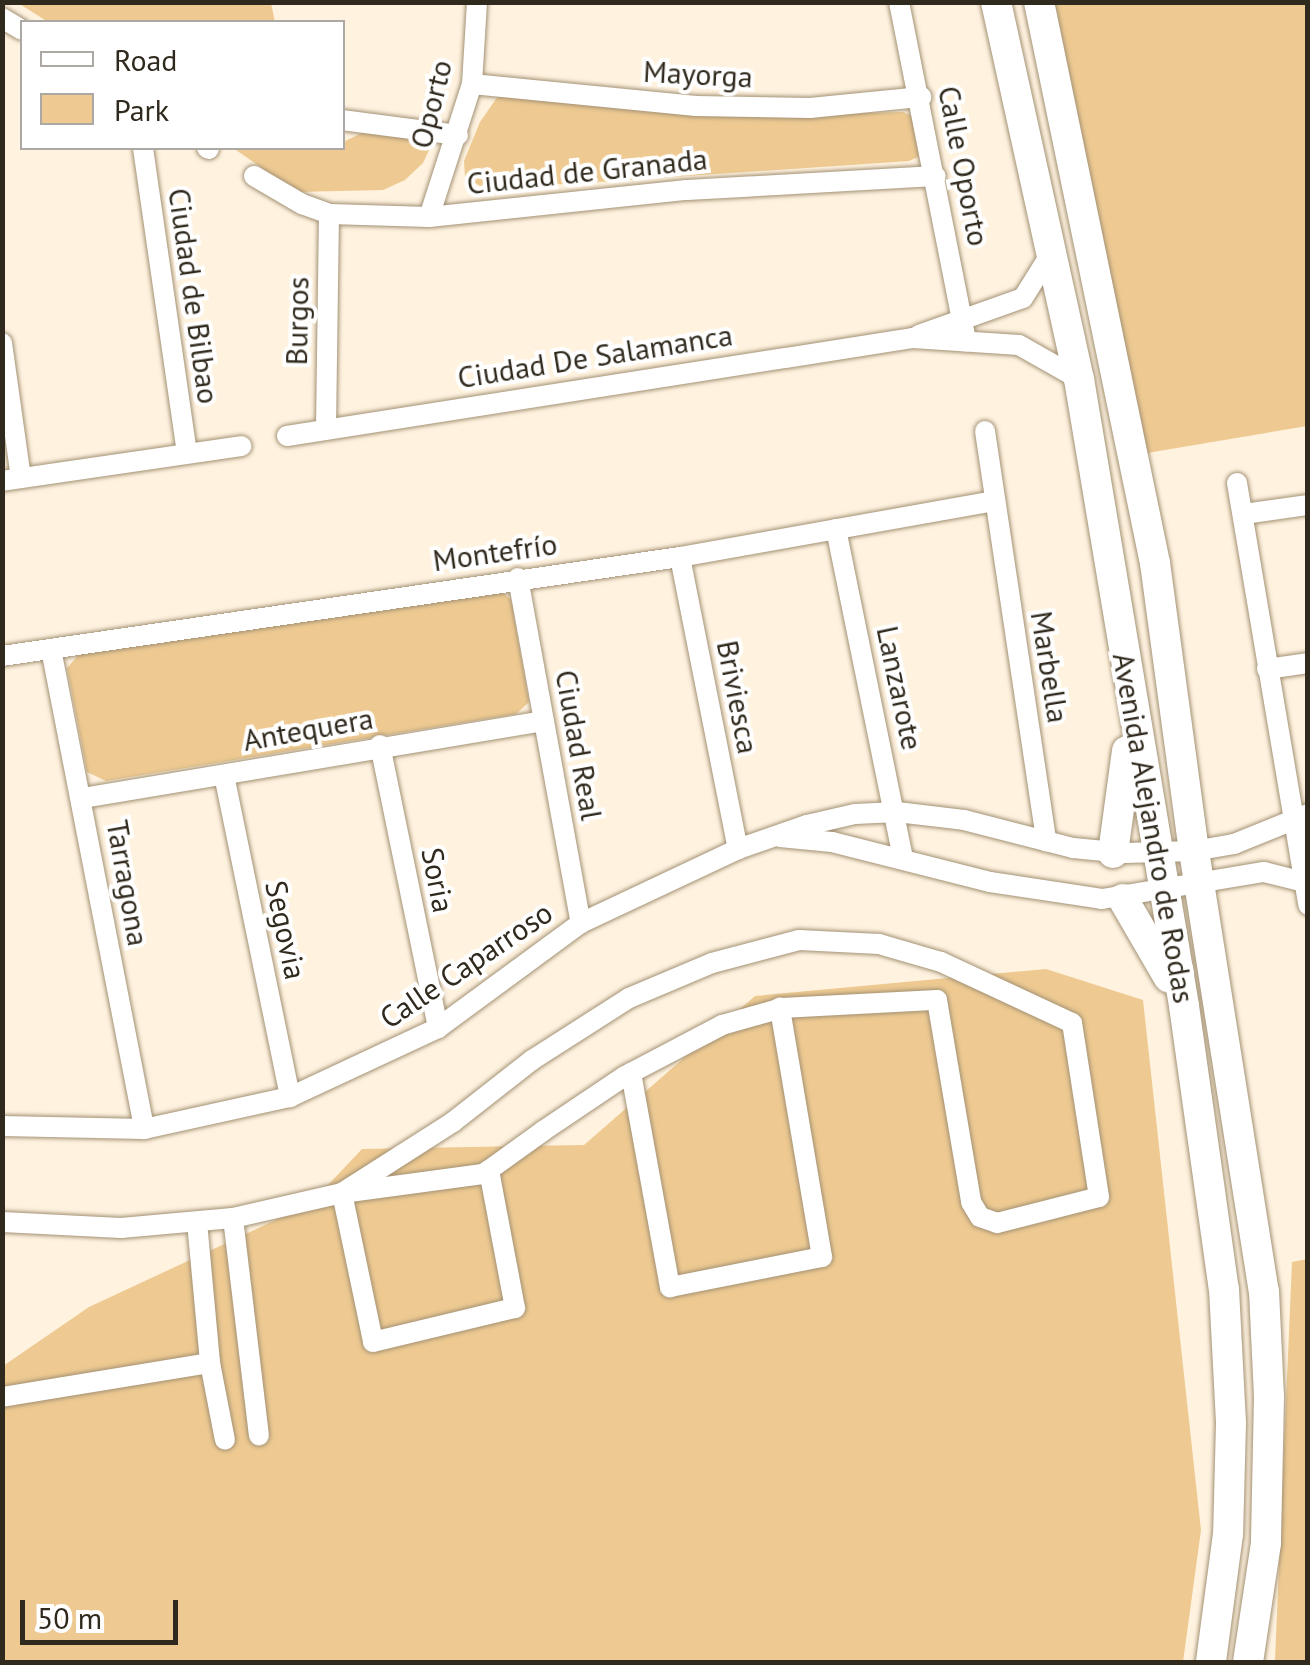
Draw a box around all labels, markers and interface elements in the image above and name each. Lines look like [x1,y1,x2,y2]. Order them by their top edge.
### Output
legend [20,20,345,150]
text: Road [114,40,178,79]
street label: Mayorga [642,53,754,95]
street label: Oporto [403,56,459,152]
street label: Calle Oporto [931,83,997,249]
text: Park [114,90,169,129]
street label: Ciudad de Granada [465,140,709,202]
street label: Ciudad de Bilbao [161,186,227,406]
street label: Burgos [278,276,316,366]
street label: Ciudad De Salamanca [455,316,735,396]
street label: Montefrío [431,525,559,579]
street label: Marbella [1023,609,1077,725]
street label: Lanzarote [869,623,931,753]
street label: Briviesca [709,637,767,757]
street label: Avenida Alejandro de Rodas [1105,649,1203,1007]
street label: Ciudad Real [548,667,610,823]
street label: Antequera [240,700,376,758]
street label: Tarragona [99,817,157,949]
street label: Soria [414,845,462,915]
street label: Segovia [258,877,314,983]
street label: Calle Caparroso [373,894,559,1036]
scale bar [25,1580,182,1642]
text: 50 m [37,1598,102,1637]

